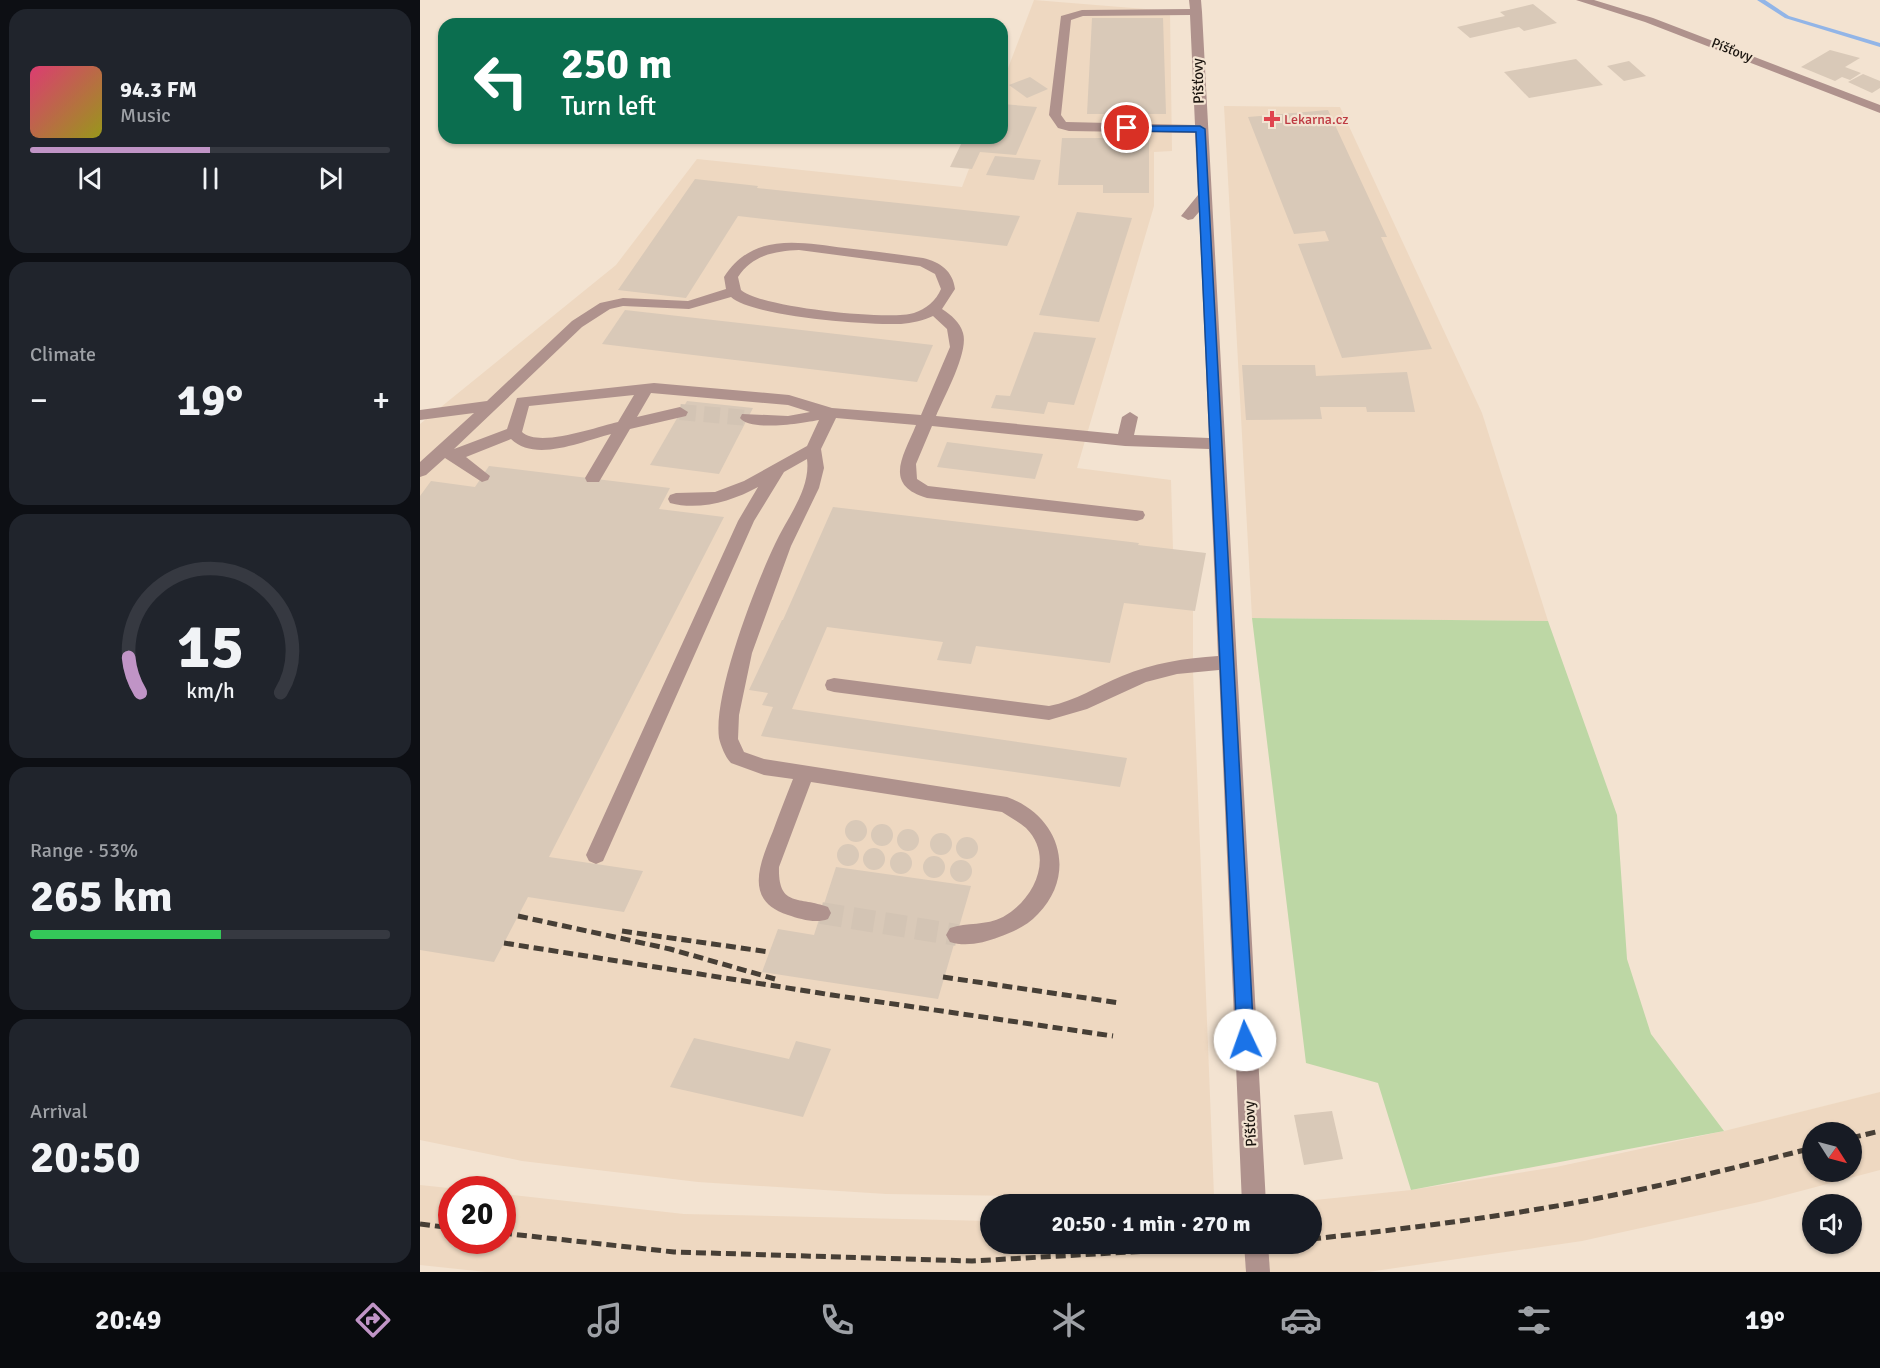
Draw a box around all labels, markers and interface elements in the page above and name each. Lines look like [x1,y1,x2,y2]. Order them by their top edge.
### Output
street label: Píšťovy [1709,34,1755,66]
text: 250 m [561,39,672,90]
icon: left [462,42,540,120]
street label: Píšťovy [1188,58,1208,104]
text: 94.3 FM [120,76,197,103]
text: Turn left [561,90,656,123]
pin [1101,102,1152,153]
text: Music [120,103,171,128]
icon: arrive [1110,111,1143,144]
place label: Lekarna.cz [1284,111,1349,128]
marker: Lekarna.cz [1265,112,1279,126]
icon: previous [74,162,107,195]
icon: pause [194,162,227,195]
icon: next [314,162,347,195]
text: Climate [30,342,96,367]
text: 19° [177,373,243,428]
text: − [30,380,48,421]
text: + [372,380,390,421]
text: 15 [176,608,244,685]
text: km/h [186,678,234,704]
text: Range · 53% [30,838,138,863]
text: 265 km [30,869,173,924]
position arrow [1213,1008,1277,1072]
text: Arrival [30,1099,88,1124]
street label: Píšťovy [1240,1101,1260,1147]
north arrow [1802,1122,1862,1182]
map controls [1802,1122,1862,1254]
text: 20:50 [30,1130,140,1185]
speed limit sign: 20 [438,1176,516,1254]
button: sound [1802,1194,1862,1254]
text: 20:50 · 1 min · 270 m [1051,1210,1251,1237]
icon: directions [352,1299,394,1341]
icon: music [584,1299,626,1341]
icon: phone [816,1299,858,1341]
icon: climate [1048,1299,1090,1341]
icon: car [1280,1299,1322,1341]
icon: filters [1513,1299,1555,1341]
text: 20:49 [95,1304,161,1337]
text: 19° [1745,1304,1785,1337]

